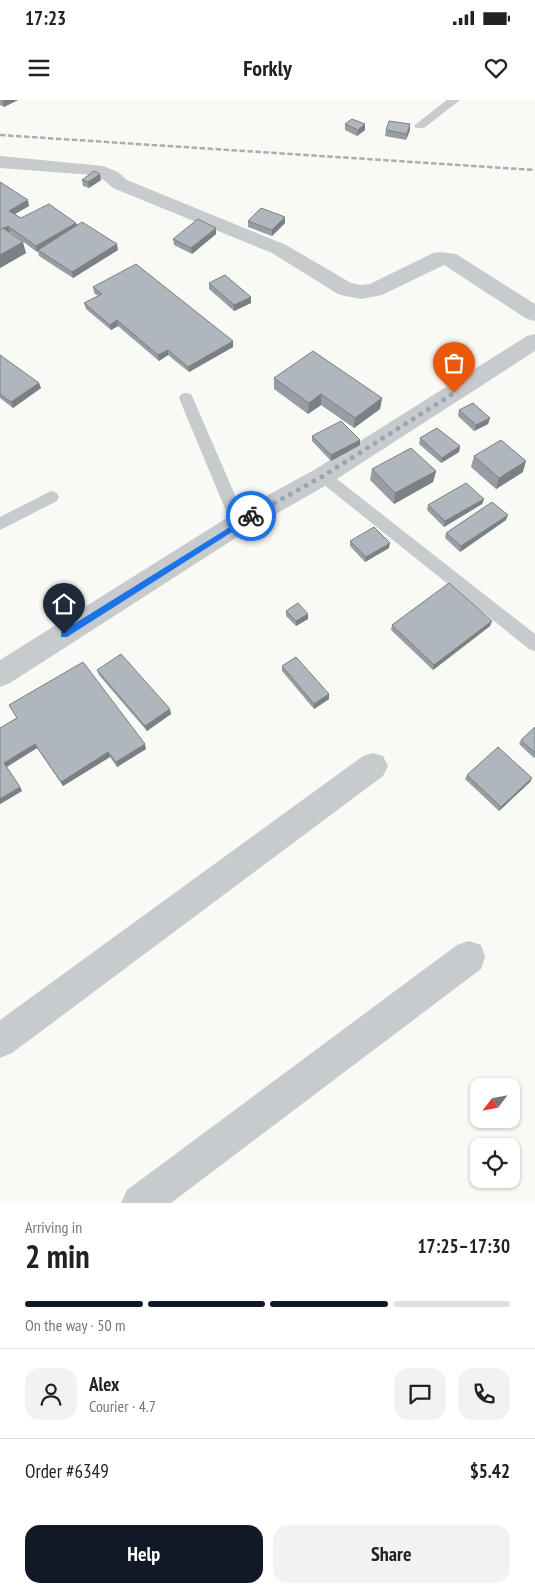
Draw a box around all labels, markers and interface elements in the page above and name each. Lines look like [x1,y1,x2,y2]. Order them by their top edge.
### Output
text: 17:23 [25,6,66,30]
icon: menu [25,54,53,82]
text: Forkly [243,54,292,82]
icon: heart [482,54,510,82]
pin [433,342,475,393]
icon: bag [440,349,468,377]
courier [226,491,276,541]
icon: bike [237,502,265,530]
pin [43,583,85,634]
icon: home [50,590,78,618]
north arrow [470,1078,520,1128]
map controls [470,1078,520,1188]
button: locate [470,1138,520,1188]
text: Arriving in [25,1217,82,1237]
text: 17:25–17:30 [417,1234,510,1258]
text: 2 min [25,1235,90,1277]
text: On the way · 50 m [25,1315,125,1335]
button: person [25,1368,77,1420]
button: chat [394,1368,446,1420]
button: phone [458,1368,510,1420]
text: Alex [89,1372,119,1396]
text: Courier · 4.7 [89,1396,156,1416]
text: Order #6349 [25,1459,109,1483]
text: $5.42 [470,1459,510,1483]
button: Help [25,1525,263,1583]
button: Share [273,1525,510,1583]

